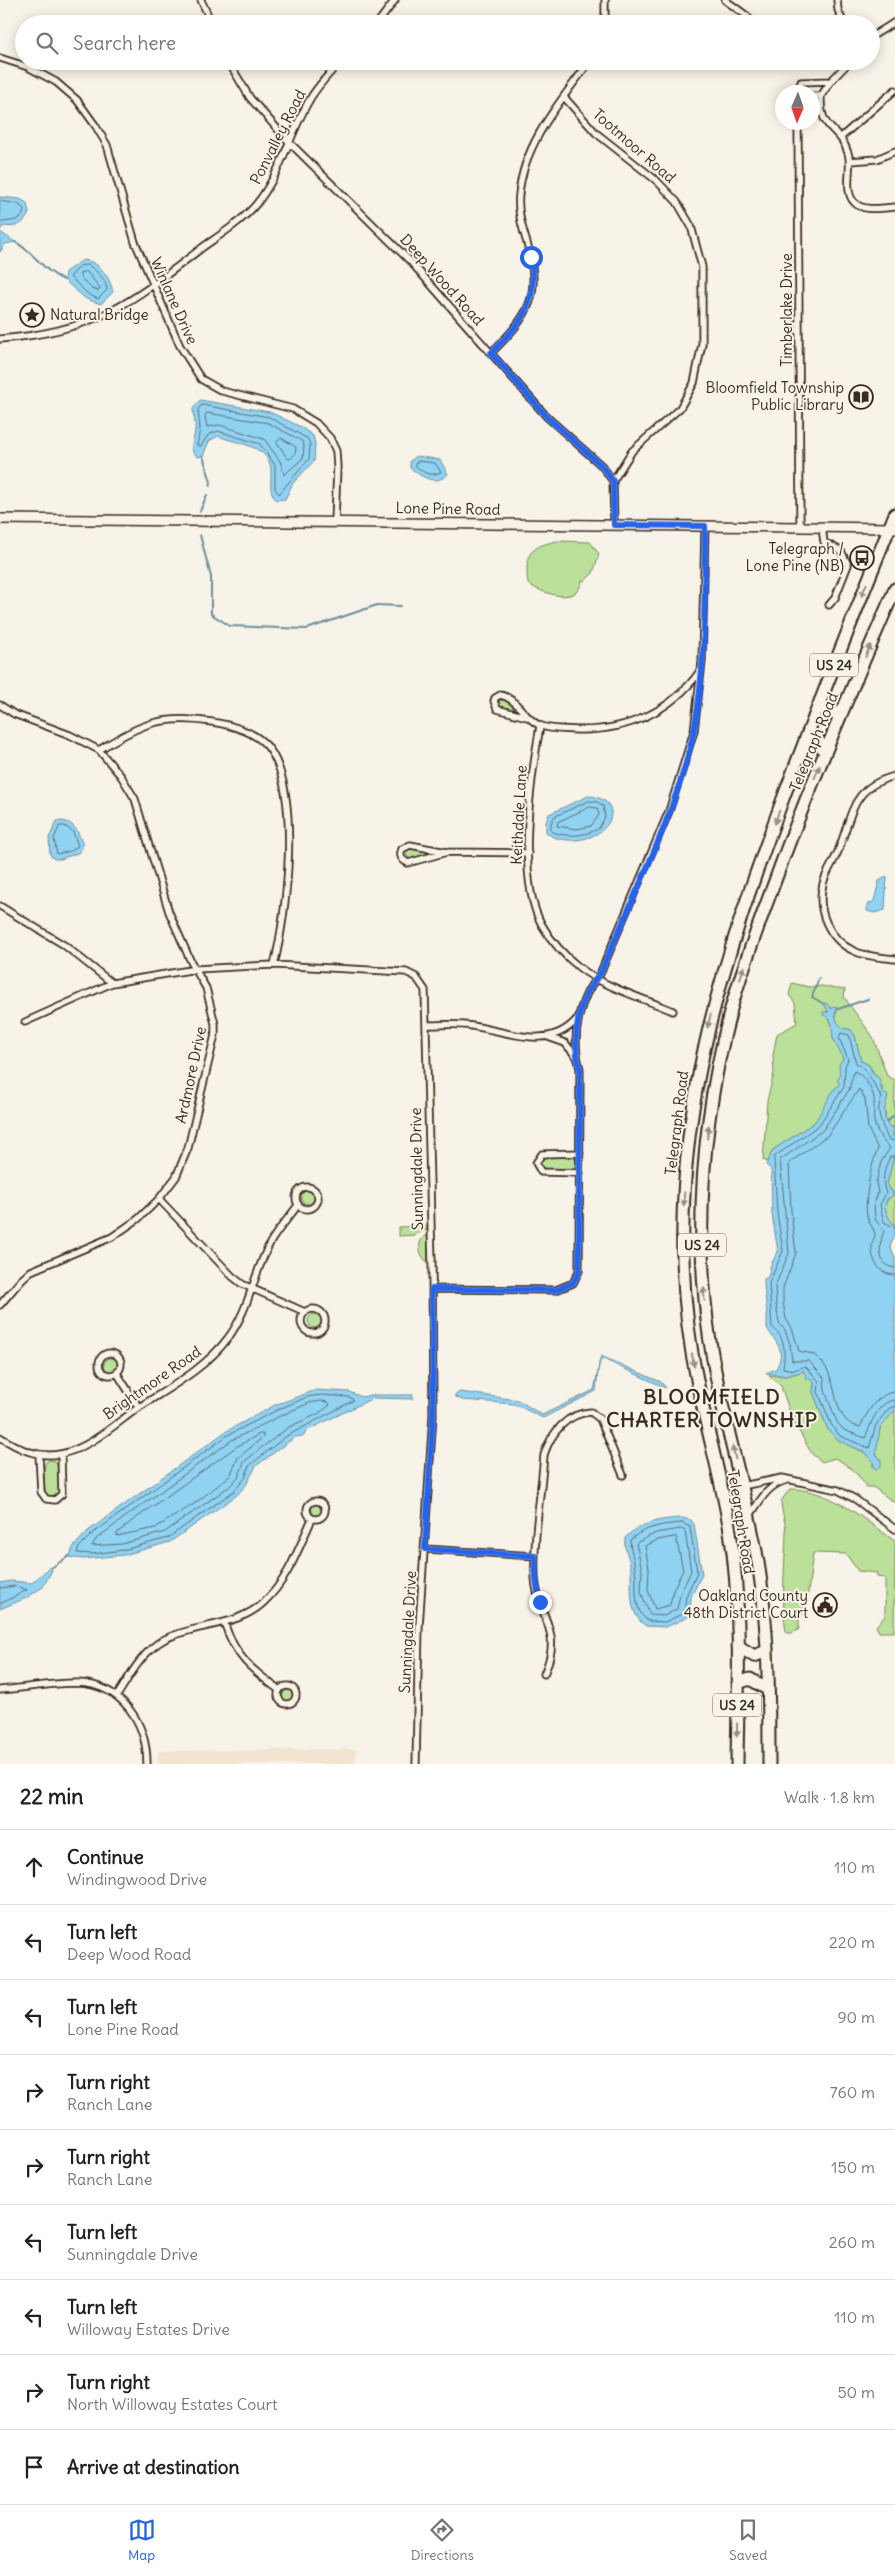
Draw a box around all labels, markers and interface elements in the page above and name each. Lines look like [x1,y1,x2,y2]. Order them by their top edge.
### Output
search box [15,15,880,70]
icon: search [33,29,61,57]
text: Search here [73,31,176,55]
north arrow [775,85,820,130]
street label: Ponvalley Road [246,86,310,187]
street label: Tootmoor Road [589,104,680,187]
street label: Deep Wood Road [396,230,489,329]
route start [520,246,543,269]
street label: Timberlake Drive [777,253,796,367]
street label: Winlane Drive [147,254,202,347]
place icon: Natural Bridge [19,302,45,328]
place label: Natural Bridge [50,305,149,324]
place label: Bloomfield Township Public Library [706,378,844,414]
library icon: Bloomfield Township Public Library [848,384,874,410]
street label: Lone Pine Road [396,498,501,519]
place label: Telegraph / Lone Pine (NB) [746,539,844,575]
bus stop icon: Telegraph / Lone Pine (NB) [849,545,875,571]
one-way arrow [860,583,868,598]
one-way arrow [865,644,873,658]
road number: US 24 [810,654,858,676]
street label: Telegraph Road [785,689,842,794]
one-way arrow [813,764,821,779]
street label: Keithdale Lane [506,765,531,865]
one-way arrow [773,810,781,825]
one-way arrow [739,965,747,980]
one-way arrow [705,1013,713,1028]
street label: Ardmore Drive [171,1025,210,1125]
street label: Telegraph Road [661,1069,692,1176]
street label: Sunningdale Drive [406,1107,427,1231]
one-way arrow [704,1123,712,1139]
one-way arrow [679,1191,687,1207]
road number: US 24 [678,1234,726,1256]
one-way arrow [700,1285,708,1301]
street label: Brightmore Road [99,1342,205,1423]
one-way arrow [690,1353,698,1369]
district label: BLOOMFIELD CHARTER TOWNSHIP [606,1384,818,1432]
one-way arrow [730,1446,738,1461]
street label: Telegraph Road [724,1468,759,1576]
street label: Sunningdale Drive [395,1570,420,1694]
place label: Oakland County 48th District Court [684,1586,808,1622]
route end [529,1591,552,1614]
public building icon: Oakland County 48th District Court [812,1592,838,1618]
road number: US 24 [713,1694,761,1716]
one-way arrow [733,1722,741,1738]
text: 22 min [20,1783,83,1810]
text: Walk · 1.8 km [784,1787,875,1807]
text: Continue [67,1845,144,1869]
icon: ahead [20,1853,48,1881]
text: 110 m [834,1857,875,1877]
text: Windingwood Drive [67,1869,207,1889]
text: Turn left [67,1920,137,1944]
icon: left [20,1928,48,1956]
text: 220 m [829,1932,875,1952]
text: Deep Wood Road [67,1944,191,1964]
text: Turn left [67,1995,137,2019]
icon: left [20,2003,48,2031]
text: 90 m [837,2007,875,2027]
text: Lone Pine Road [67,2019,179,2039]
text: Turn right [67,2070,150,2094]
icon: right [20,2078,48,2106]
text: 760 m [830,2082,875,2102]
text: Ranch Lane [67,2094,152,2114]
text: Turn right [67,2145,150,2169]
icon: right [20,2153,48,2181]
text: 150 m [831,2157,875,2177]
text: Ranch Lane [67,2169,152,2189]
text: Turn left [67,2220,137,2244]
icon: left [20,2228,48,2256]
text: 260 m [829,2232,875,2252]
text: Sunningdale Drive [67,2244,198,2264]
text: Turn left [67,2295,137,2319]
icon: left [20,2303,48,2331]
text: 110 m [834,2307,875,2327]
text: Willoway Estates Drive [67,2319,230,2339]
text: Turn right [67,2370,150,2394]
icon: right [20,2378,48,2406]
text: 50 m [837,2382,875,2402]
text: North Willoway Estates Court [67,2394,277,2414]
icon: arrive [20,2453,48,2481]
text: Arrive at destination [67,2455,240,2479]
tab: Map [128,2516,156,2564]
tab: Directions [411,2516,474,2564]
tab: Saved [729,2516,767,2564]

